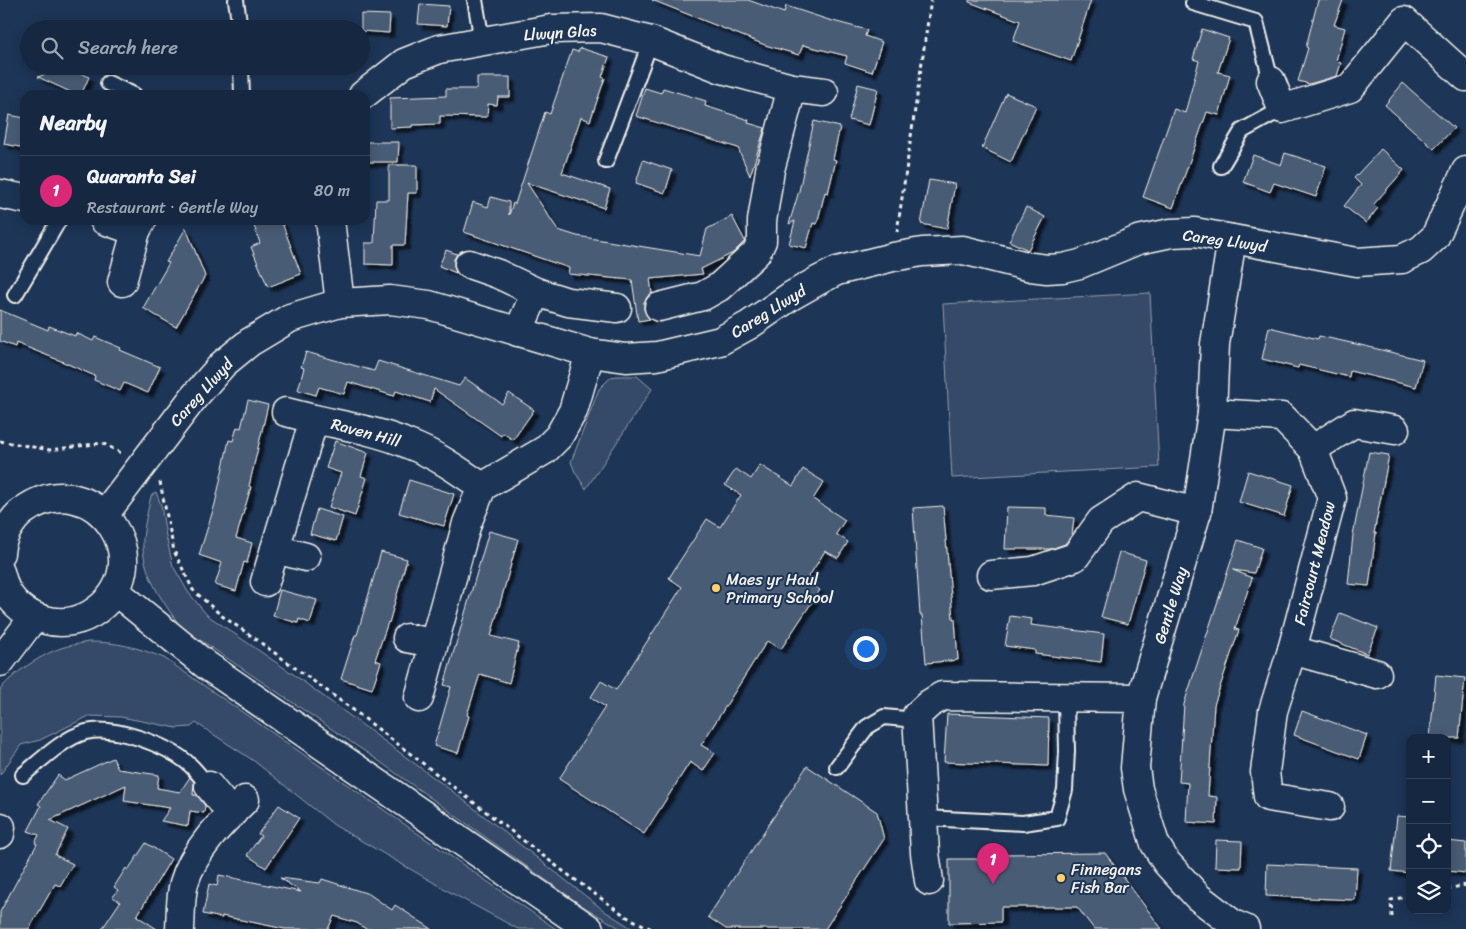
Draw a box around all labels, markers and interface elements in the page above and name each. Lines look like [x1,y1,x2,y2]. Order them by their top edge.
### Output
street label: Llwyn Glas [523,15,598,50]
search box [20,20,370,75]
text: Search here [78,31,178,64]
icon: search [38,34,66,62]
text: Nearby [40,104,106,142]
text: Quaranta Sei [87,160,196,193]
text: 1 [53,176,59,205]
text: 80 m [314,176,350,205]
text: Restaurant · Gentle Way [87,193,258,222]
street label: Careg Llwyd [1181,220,1270,261]
street label: Careg Llwyd [725,276,813,346]
street label: Careg Llwyd [162,350,242,434]
street label: Raven Hill [328,409,404,456]
street label: Faircourt Meadow [1285,498,1344,628]
street label: Gentle Way [1145,562,1196,647]
place label: Maes yr Haul Primary School [726,565,834,612]
marker: Maes yr Haul Primary School [710,582,722,594]
your location [853,636,879,662]
map controls [1406,734,1451,914]
button: + [1406,734,1451,779]
button: − [1406,779,1451,824]
button: locate [1406,824,1451,869]
pin: 1 [977,843,1009,884]
place label: Finnegans Fish Bar [1071,855,1142,902]
button: layers [1406,869,1451,914]
marker: Finnegans Fish Bar [1055,872,1067,884]

